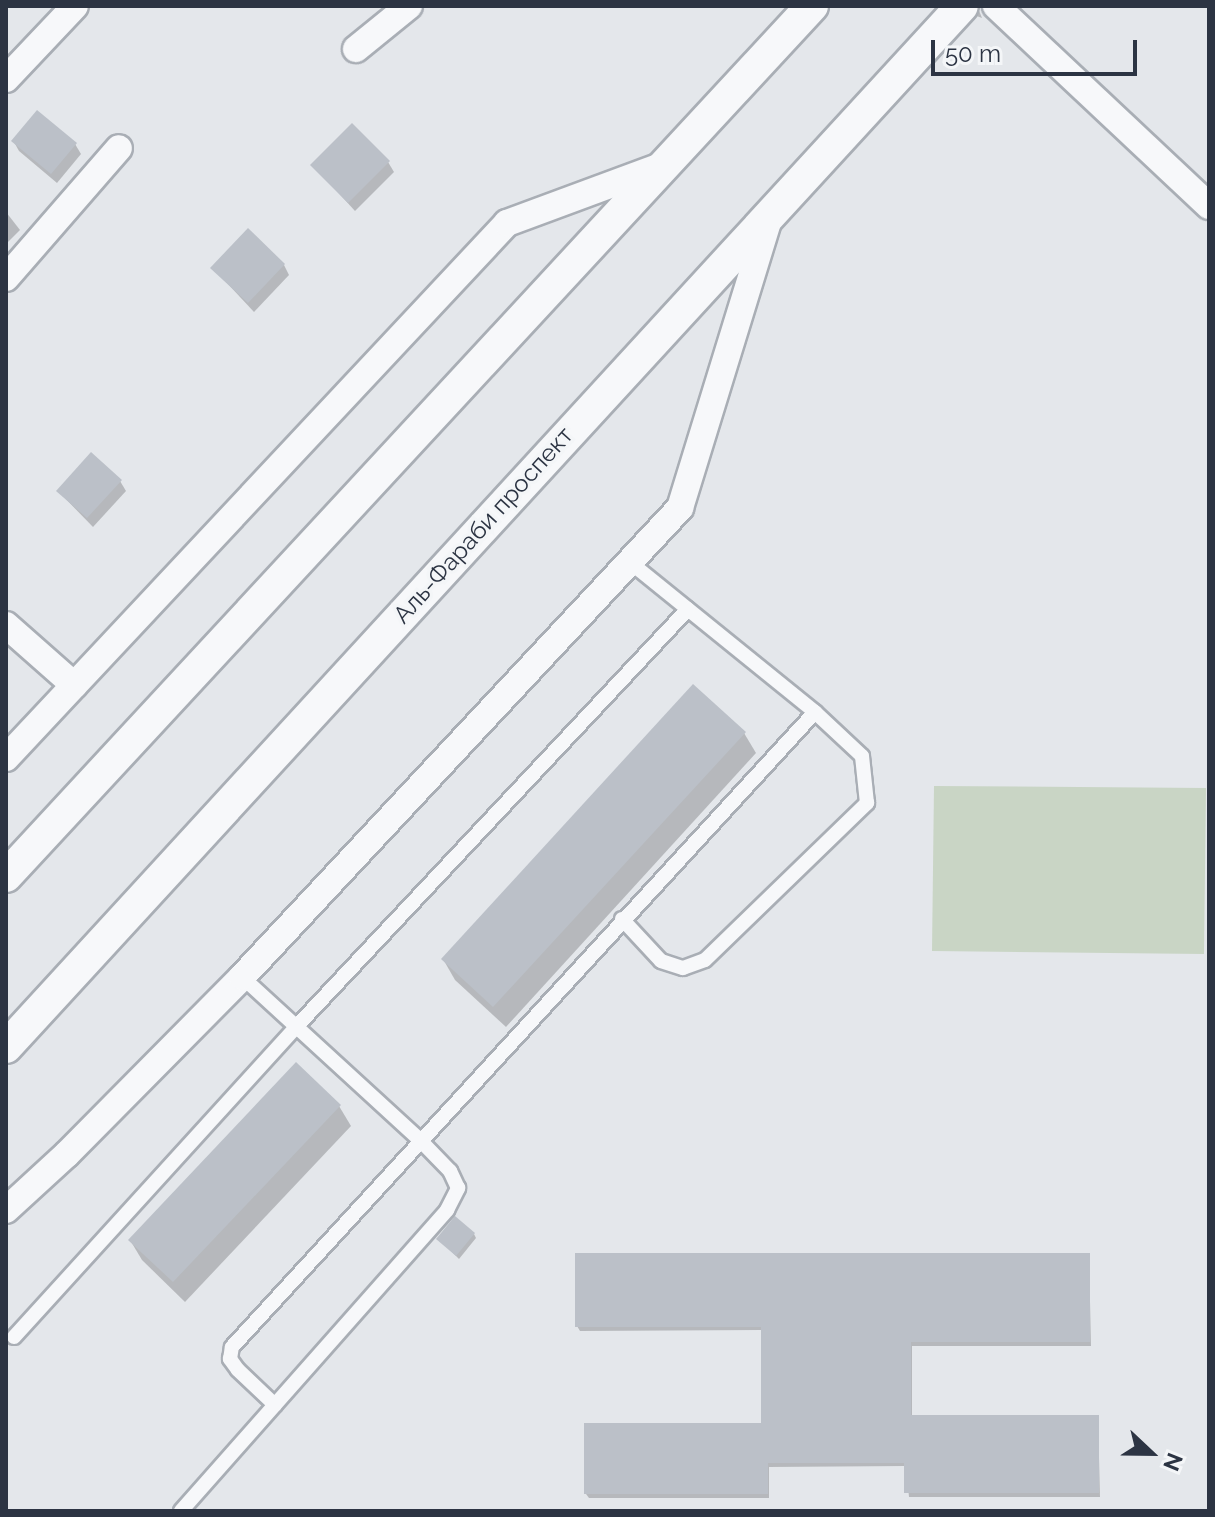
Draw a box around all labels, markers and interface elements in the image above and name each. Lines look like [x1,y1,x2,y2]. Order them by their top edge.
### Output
scale bar [935,24,1141,74]
text: 50 m [945,39,1001,68]
street label: Аль-Фараби проспект [387,421,579,629]
north arrow [1111,1413,1191,1493]
text: N [1158,1449,1188,1475]

